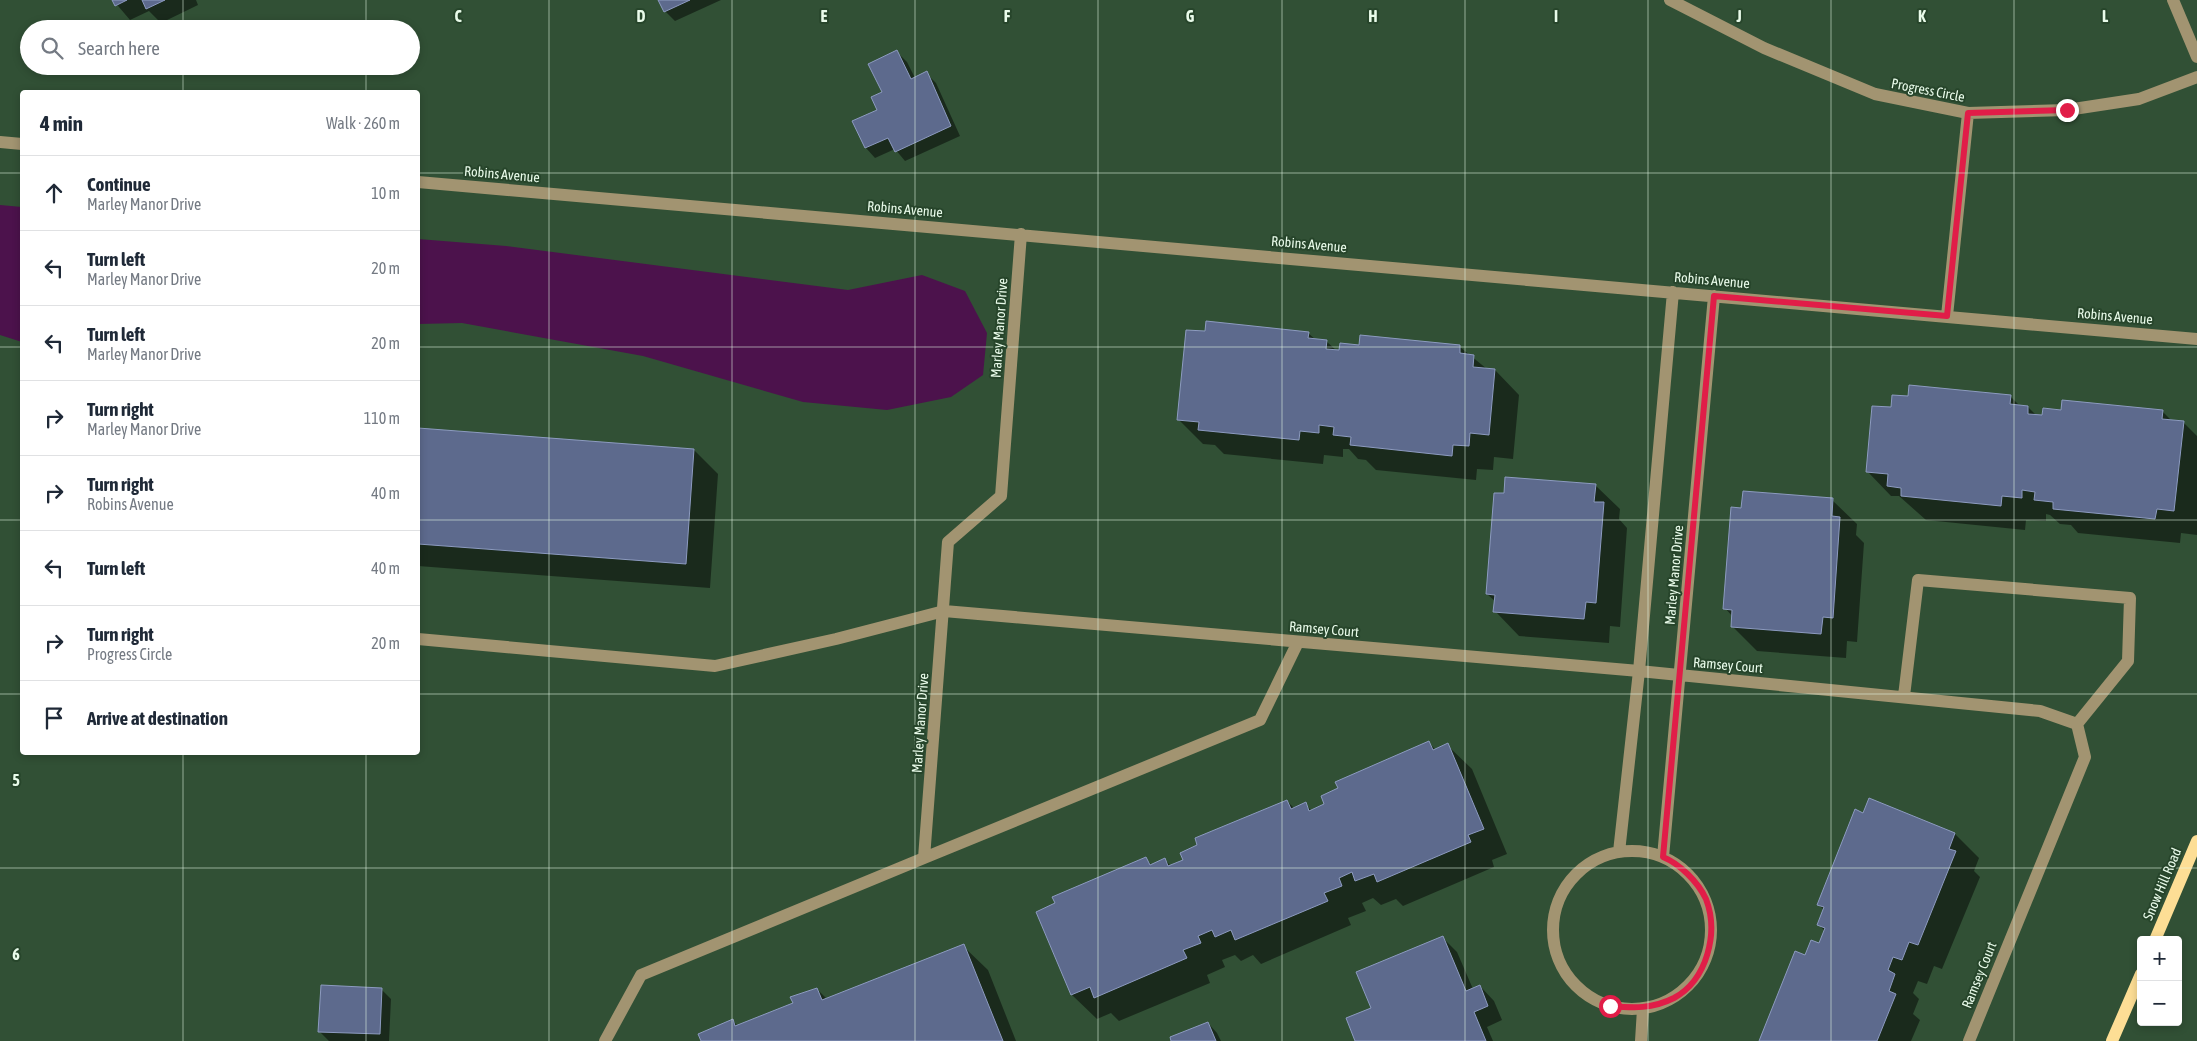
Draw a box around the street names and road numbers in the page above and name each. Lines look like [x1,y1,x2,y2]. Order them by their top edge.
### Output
street label: Progress Circle [1890,75,1966,105]
street label: Robins Avenue [464,163,540,185]
street label: Robins Avenue [867,198,943,220]
street label: Robins Avenue [1271,233,1347,255]
street label: Robins Avenue [1674,269,1750,291]
street label: Marley Manor Drive [988,278,1010,378]
street label: Robins Avenue [2077,305,2153,327]
street label: Marley Manor Drive [1662,525,1686,625]
street label: Ramsey Court [1288,618,1360,640]
street label: Ramsey Court [1692,654,1764,676]
street label: Marley Manor Drive [909,673,931,773]
street label: Snow Hill Road [2140,846,2184,922]
street label: Ramsey Court [1958,940,2000,1010]

